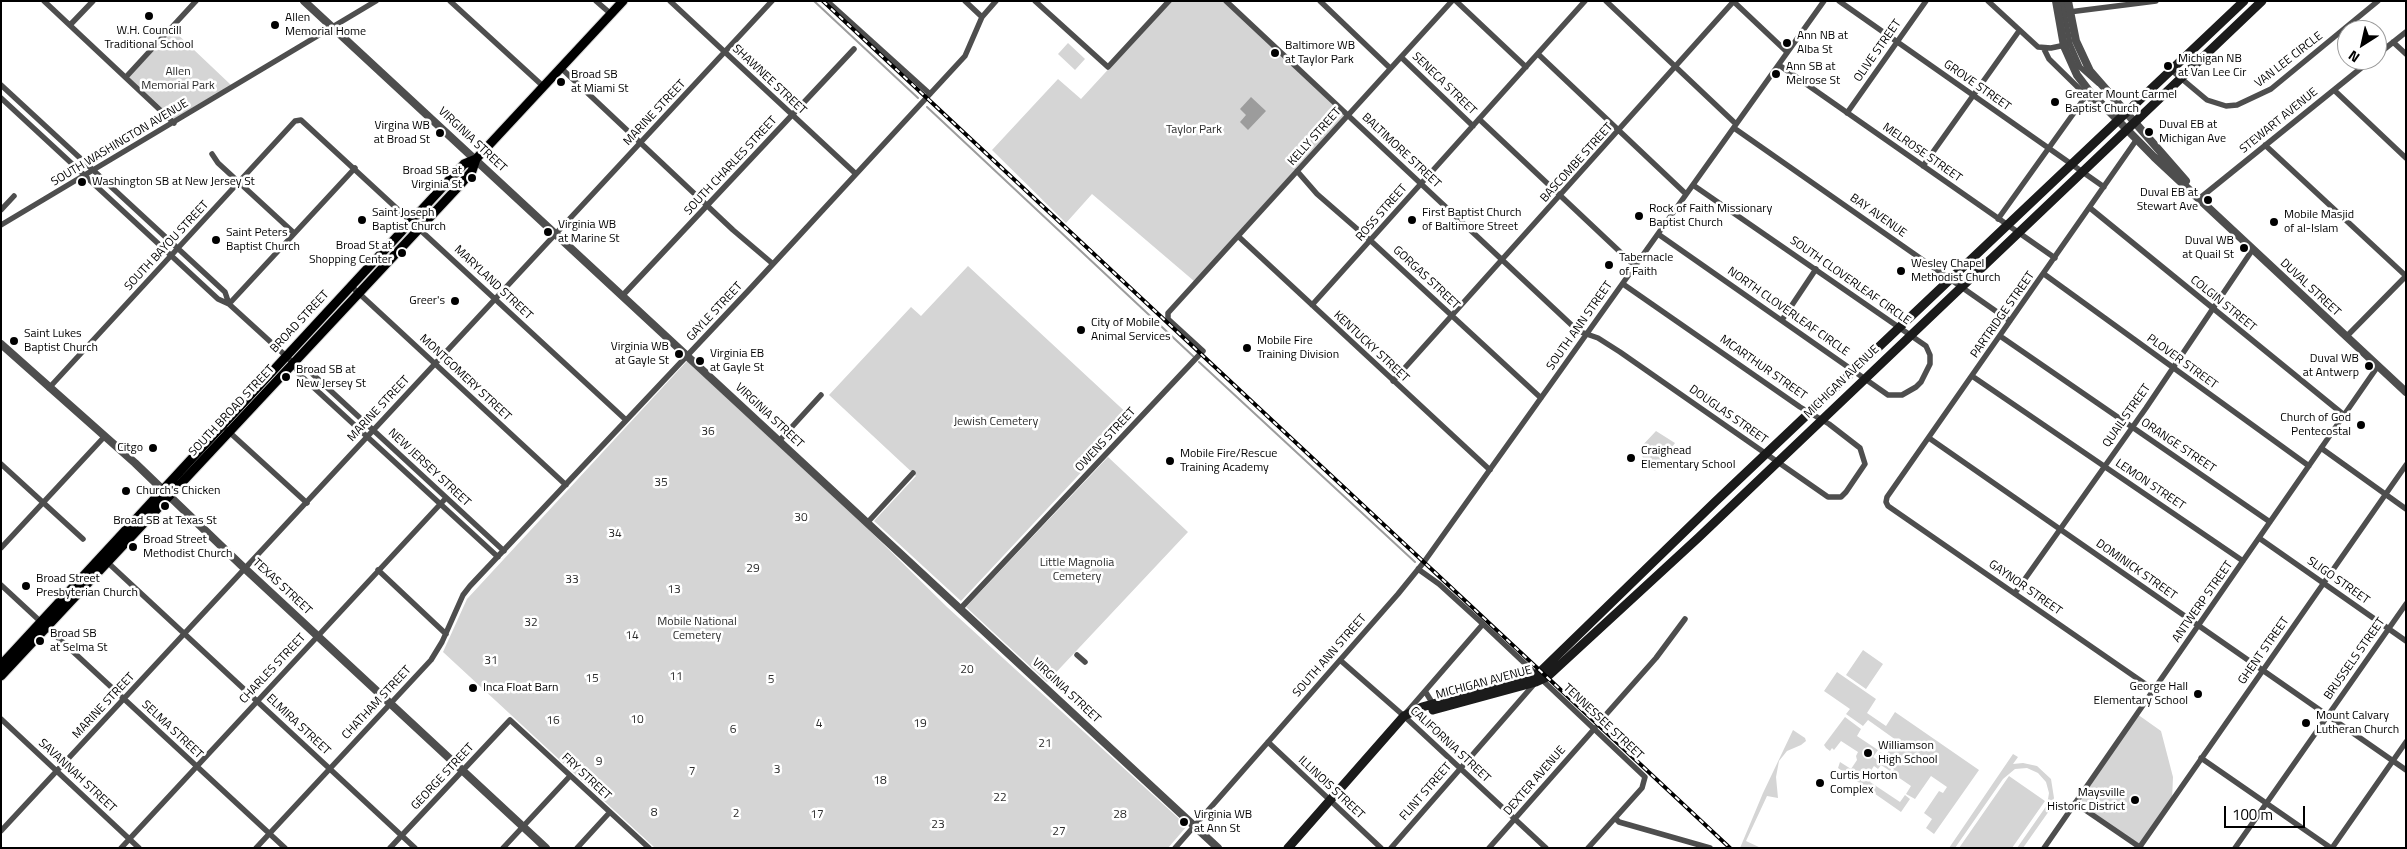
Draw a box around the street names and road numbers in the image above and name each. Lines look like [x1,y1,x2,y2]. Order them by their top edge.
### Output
street label: OLIVE STREET [1851,17,1905,85]
street label: VAN LEE CIRCLE [2252,29,2326,91]
street label: SHAWNEE STREET [729,42,809,118]
street label: SENECA STREET [1409,50,1479,118]
street label: GROVE STREET [1941,58,2013,114]
street label: MARINE STREET [621,77,689,149]
street label: STEWART AVENUE [2237,85,2321,157]
street label: SOUTH WASHINGTON AVENUE [49,96,191,190]
street label: VIRGINIA STREET [435,105,509,175]
street label: KELLY STREET [1285,105,1345,169]
street label: BALTIMORE STREET [1359,111,1443,191]
street label: SOUTH CHARLES STREET [682,114,780,218]
street label: BASCOMBE STREET [1538,120,1616,206]
street label: MELROSE STREET [1880,120,1964,186]
street label: ROSS STREET [1353,182,1411,244]
street label: BAY AVENUE [1847,191,1909,241]
street label: SOUTH BAYOU STREET [122,198,212,294]
street label: SOUTH CLOVERLEAF CIRCLE [1787,234,1913,328]
street label: MARYLAND STREET [451,243,535,323]
street label: GORGAS STREET [1390,243,1462,313]
street label: DUVAL STREET [2277,256,2343,320]
street label: NORTH CLOVERLEAF CIRCLE [1724,264,1852,360]
street label: PARTRIDGE STREET [1968,269,2038,361]
street label: COLGIN STREET [2187,273,2259,335]
street label: SOUTH ANN STREET [1544,279,1616,373]
street label: GAYLE STREET [684,280,746,344]
street label: BROAD STREET [267,288,333,356]
street label: KENTUCKY STREET [1330,308,1412,386]
street label: MONTGOMERY STREET [416,332,514,424]
street label: PLOVER STREET [2144,332,2220,392]
street label: MCARTHUR STREET [1717,333,1809,403]
street label: MICHIGAN AVENUE [1801,342,1883,422]
street label: SOUTH BROAD STREET [186,363,278,459]
street label: MARINE STREET [345,373,413,445]
street label: VIRGINIA STREET [732,381,806,451]
street label: QUAIL STREET [2100,382,2154,450]
street label: DOUGLAS STREET [1686,383,1770,447]
street label: OWENS STREET [1073,405,1139,475]
street label: ORANGE STREET [2138,416,2218,476]
street label: NEW JERSEY STREET [385,426,473,510]
street label: LEMON STREET [2112,456,2188,514]
street label: DOMINICK STREET [2093,537,2179,603]
street label: SLIGO STREET [2304,554,2372,608]
street label: TEXAS STREET [249,556,315,618]
street label: GAYNOR STREET [1986,557,2064,619]
street label: ANTWERP STREET [2170,559,2236,645]
street label: SOUTH ANN STREET [1290,612,1370,700]
street label: GHENT STREET [2235,615,2293,687]
street label: BRUSSELS STREET [2321,615,2389,703]
street label: CHARLES STREET [237,631,309,707]
street label: VIRGINIA STREET [1029,656,1103,726]
street label: CHATHAM STREET [339,663,415,743]
street label: MICHIGAN AVENUE [1434,663,1534,703]
street label: MARINE STREET [70,670,138,742]
street label: TENNESSEE STREET [1560,681,1646,763]
street label: ELMIRA STREET [263,692,333,758]
street label: SELMA STREET [138,698,206,762]
street label: CALIFORNIA STREET [1407,704,1493,786]
street label: SAVANNAH STREET [35,736,119,816]
street label: GEORGE STREET [409,741,477,813]
street label: DEXTER AVENUE [1501,743,1569,819]
street label: FRY STREET [558,750,614,804]
street label: ILLINOIS STREET [1295,754,1367,822]
street label: FLINT STREET [1397,760,1455,824]

